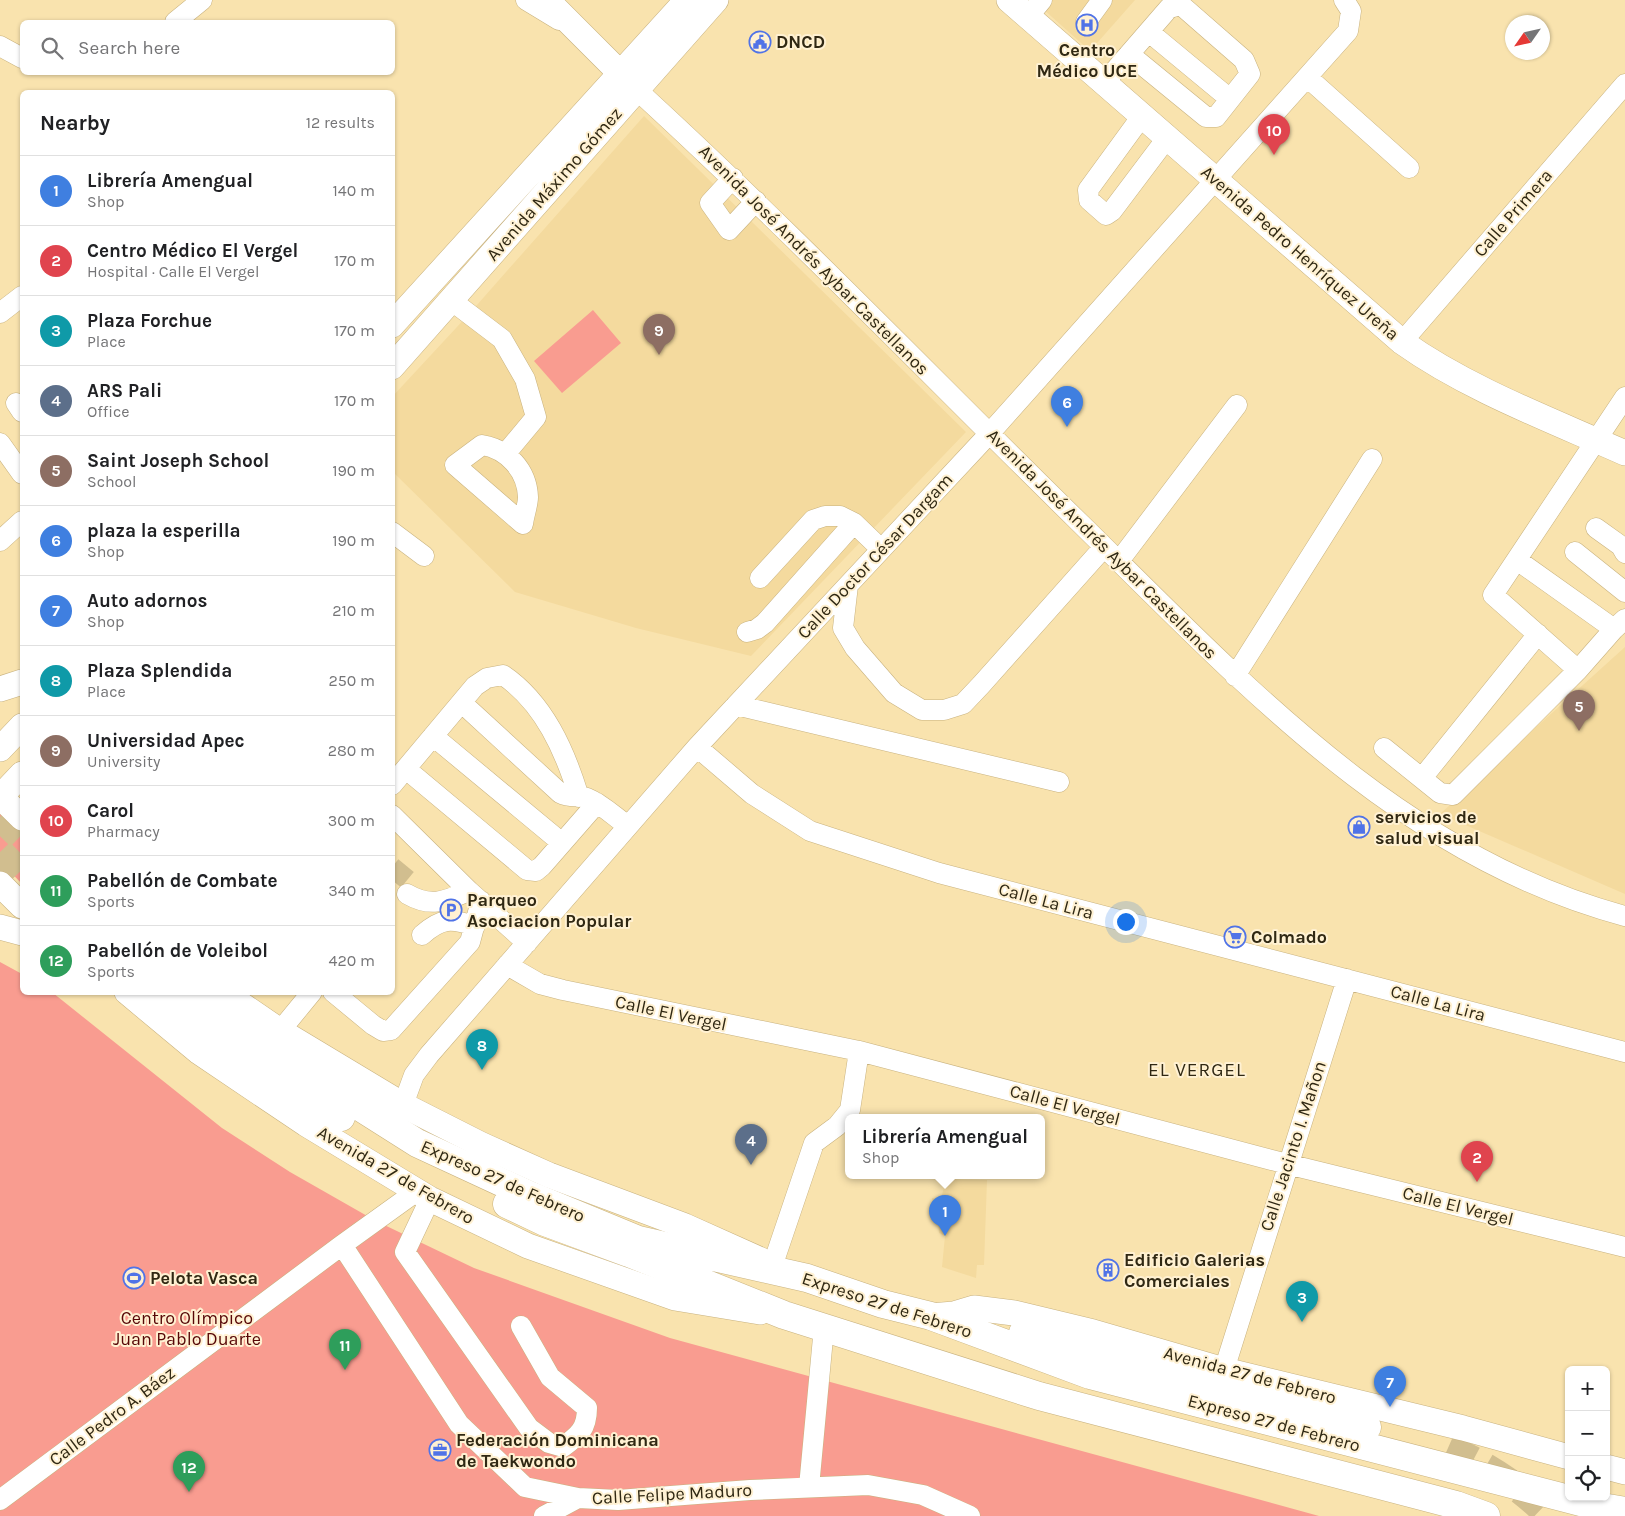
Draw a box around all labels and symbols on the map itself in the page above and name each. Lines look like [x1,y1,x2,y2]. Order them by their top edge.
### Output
hospital icon: Centro Médico UCE [1075,13,1099,37]
north arrow [1505,15,1550,60]
public building icon: DNCD [748,30,772,54]
place label: DNCD [776,31,825,53]
place label: Centro Médico UCE [1037,39,1137,82]
street label: Avenida Máximo Gómez [481,103,627,265]
pin: 10 [1258,114,1290,155]
street label: Avenida José Andrés Aybar Castellanos [694,140,934,380]
street label: Avenida Pedro Henríquez Ureña [1196,161,1404,345]
street label: Calle Primera [1469,165,1557,261]
pin: 9 [643,314,675,355]
pin: 6 [1051,386,1083,427]
street label: Avenida José Andrés Aybar Castellanos [982,424,1222,664]
street label: Calle Doctor César Dargam [793,469,957,643]
pin: 5 [1563,690,1595,731]
place label: servicios de salud visual [1375,806,1479,849]
shop icon: servicios de salud visual [1347,815,1371,839]
street label: Calle La Lira [996,878,1096,924]
place label: Parqueo Asociacion Popular [467,889,631,932]
parking icon: Parqueo Asociacion Popular [439,898,463,922]
your location [1113,909,1139,935]
supermarket icon: Colmado [1223,925,1247,949]
place label: Colmado [1251,926,1327,948]
street label: Calle La Lira [1388,980,1488,1026]
street label: Calle El Vergel [613,990,729,1036]
pin: 8 [466,1029,498,1070]
street label: Calle Jacinto I. Mañon [1255,1058,1331,1234]
district label: EL VERGEL [1148,1059,1246,1081]
street label: Calle El Vergel [1007,1080,1123,1130]
street label: Avenida 27 de Febrero [314,1121,478,1229]
pin: 4 [735,1124,767,1165]
street label: Expreso 27 de Febrero [417,1135,589,1227]
pin: 2 [1461,1141,1493,1182]
street label: Calle El Vergel [1400,1182,1516,1230]
pin: 1 [929,1195,961,1236]
place label: Edificio Galerias Comerciales [1124,1249,1265,1292]
building icon: Edificio Galerias Comerciales [1096,1258,1120,1282]
sports icon: Pelota Vasca [122,1266,146,1290]
place label: Pelota Vasca [150,1267,258,1289]
street label: Expreso 27 de Febrero [799,1267,975,1343]
pin: 3 [1286,1281,1318,1322]
park label: Centro Olímpico Juan Pablo Duarte [113,1307,261,1350]
pin: 11 [329,1329,361,1370]
street label: Avenida 27 de Febrero [1161,1341,1339,1409]
street label: Calle Pedro A. Báez [45,1362,179,1470]
pin: 7 [1374,1366,1406,1407]
street label: Expreso 27 de Febrero [1185,1389,1363,1457]
place label: Federación Dominicana de Taekwondo [456,1429,659,1472]
office icon: Federación Dominicana de Taekwondo [428,1438,452,1462]
pin: 12 [173,1451,205,1492]
street label: Calle Felipe Maduro [591,1479,753,1509]

